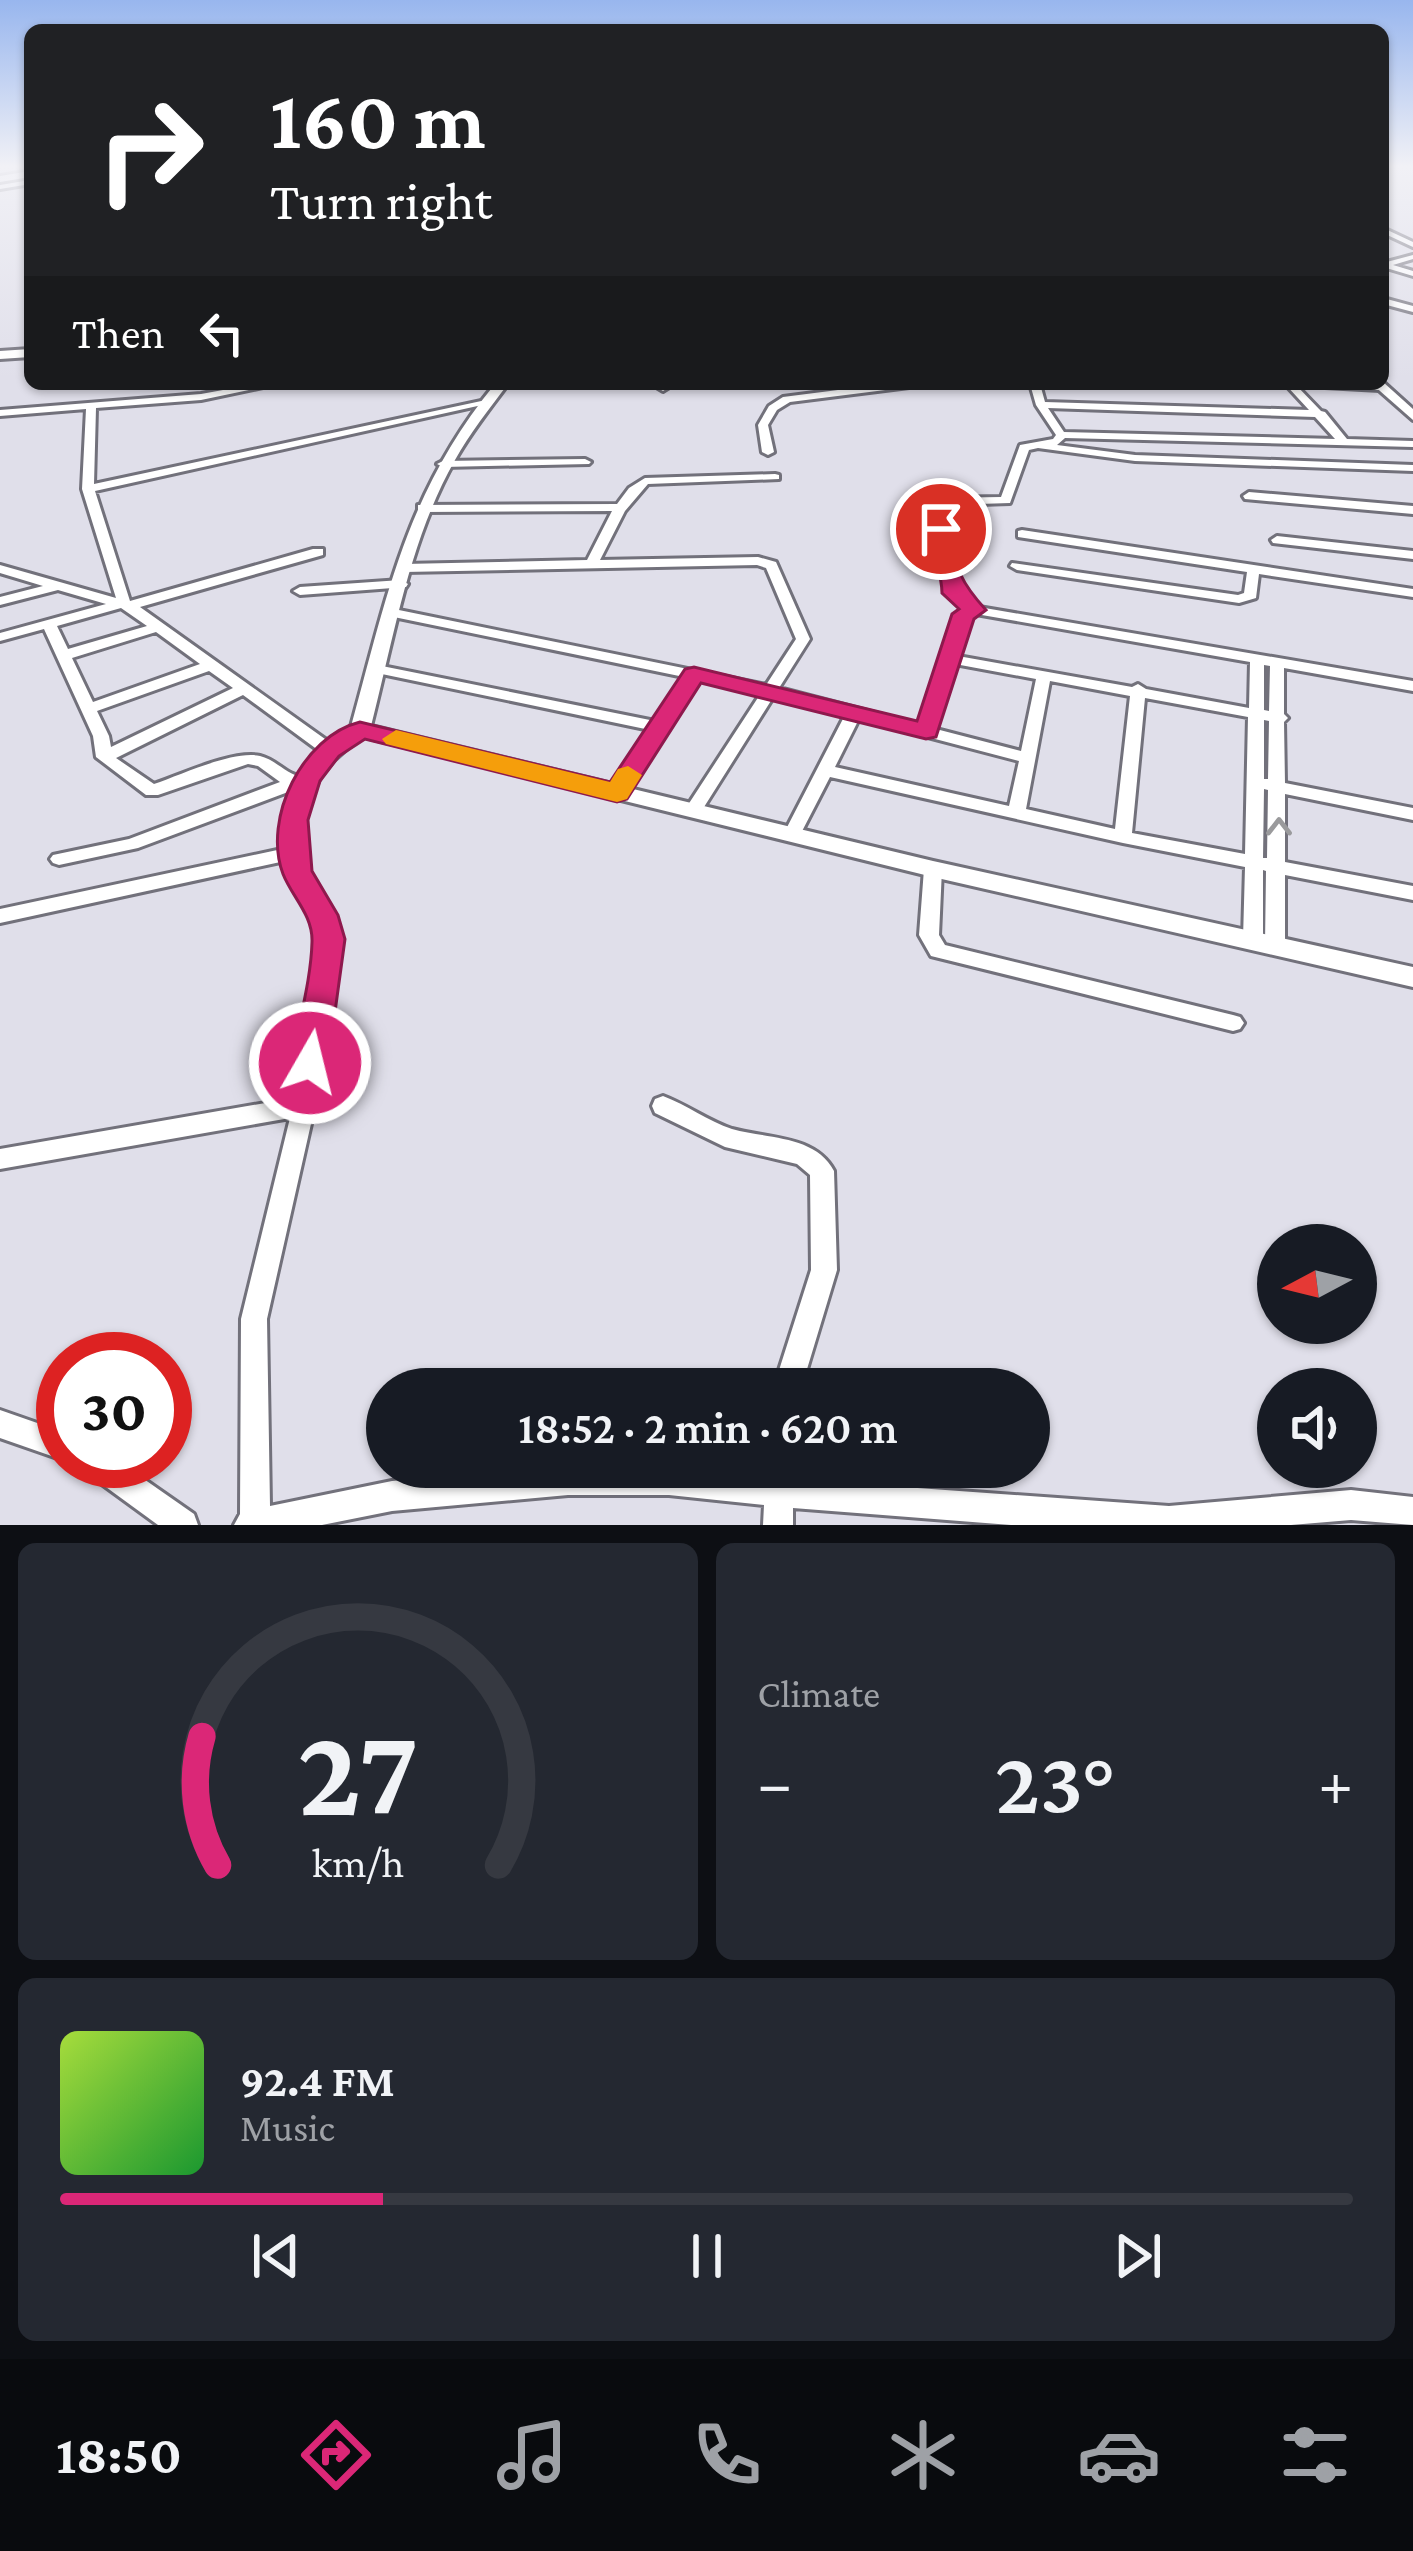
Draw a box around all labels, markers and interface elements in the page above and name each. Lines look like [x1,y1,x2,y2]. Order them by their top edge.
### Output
icon: right [72,72,228,228]
text: 160 m [270,73,486,166]
text: Turn right [270,171,492,231]
icon: left [189,300,255,366]
text: Then [72,308,165,358]
pin [890,478,992,580]
icon: arrive [908,496,974,562]
one-way arrow [1266,817,1292,835]
position arrow [247,1000,373,1126]
north arrow [1257,1224,1377,1344]
map controls [1257,1224,1377,1488]
speed limit sign: 30 [36,1332,192,1488]
button: sound [1257,1368,1377,1488]
text: 18:52 · 2 min · 620 m [518,1403,898,1453]
text: Climate [758,1672,880,1715]
text: 27 [297,1702,418,1841]
text: 23° [995,1732,1116,1832]
text: − [758,1746,792,1819]
text: + [1318,1746,1353,1819]
text: km/h [312,1838,404,1885]
text: 92.4 FM [240,2056,395,2106]
text: Music [240,2106,335,2149]
icon: previous [243,2223,309,2289]
icon: pause [674,2223,740,2289]
icon: next [1105,2223,1171,2289]
icon: directions [294,2413,378,2497]
icon: music [490,2413,574,2497]
icon: phone [685,2413,769,2497]
icon: climate [881,2413,965,2497]
icon: car [1077,2413,1161,2497]
icon: filters [1273,2413,1357,2497]
text: 18:50 [56,2425,182,2485]

